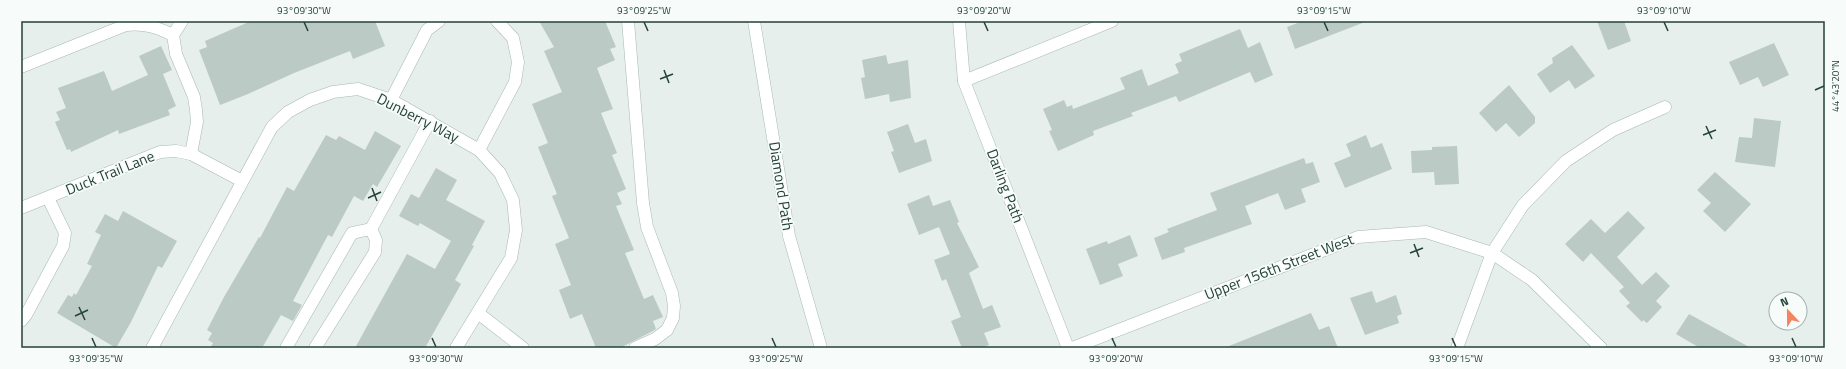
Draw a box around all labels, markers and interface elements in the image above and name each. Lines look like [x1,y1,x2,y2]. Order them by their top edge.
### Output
text: 93°09'30"W [277,3,331,18]
text: 93°09'25"W [617,3,671,18]
text: 93°09'20"W [957,3,1011,18]
text: 93°09'15"W [1297,3,1351,18]
text: 93°09'10"W [1637,3,1691,18]
text: 44°43'20"N [1828,60,1843,112]
street label: Dunberry Way [373,87,463,148]
street label: Diamond Path [763,140,800,232]
street label: Duck Trail Lane [62,144,158,201]
street label: Darling Path [981,145,1030,226]
street label: Upper 156th Street West [1201,227,1357,306]
north arrow [1768,291,1808,331]
text: N [1778,293,1791,311]
text: 93°09'35"W [69,351,123,366]
text: 93°09'30"W [409,351,463,366]
text: 93°09'25"W [749,351,803,366]
text: 93°09'20"W [1089,351,1143,366]
text: 93°09'15"W [1429,351,1483,366]
text: 93°09'10"W [1769,351,1823,366]

